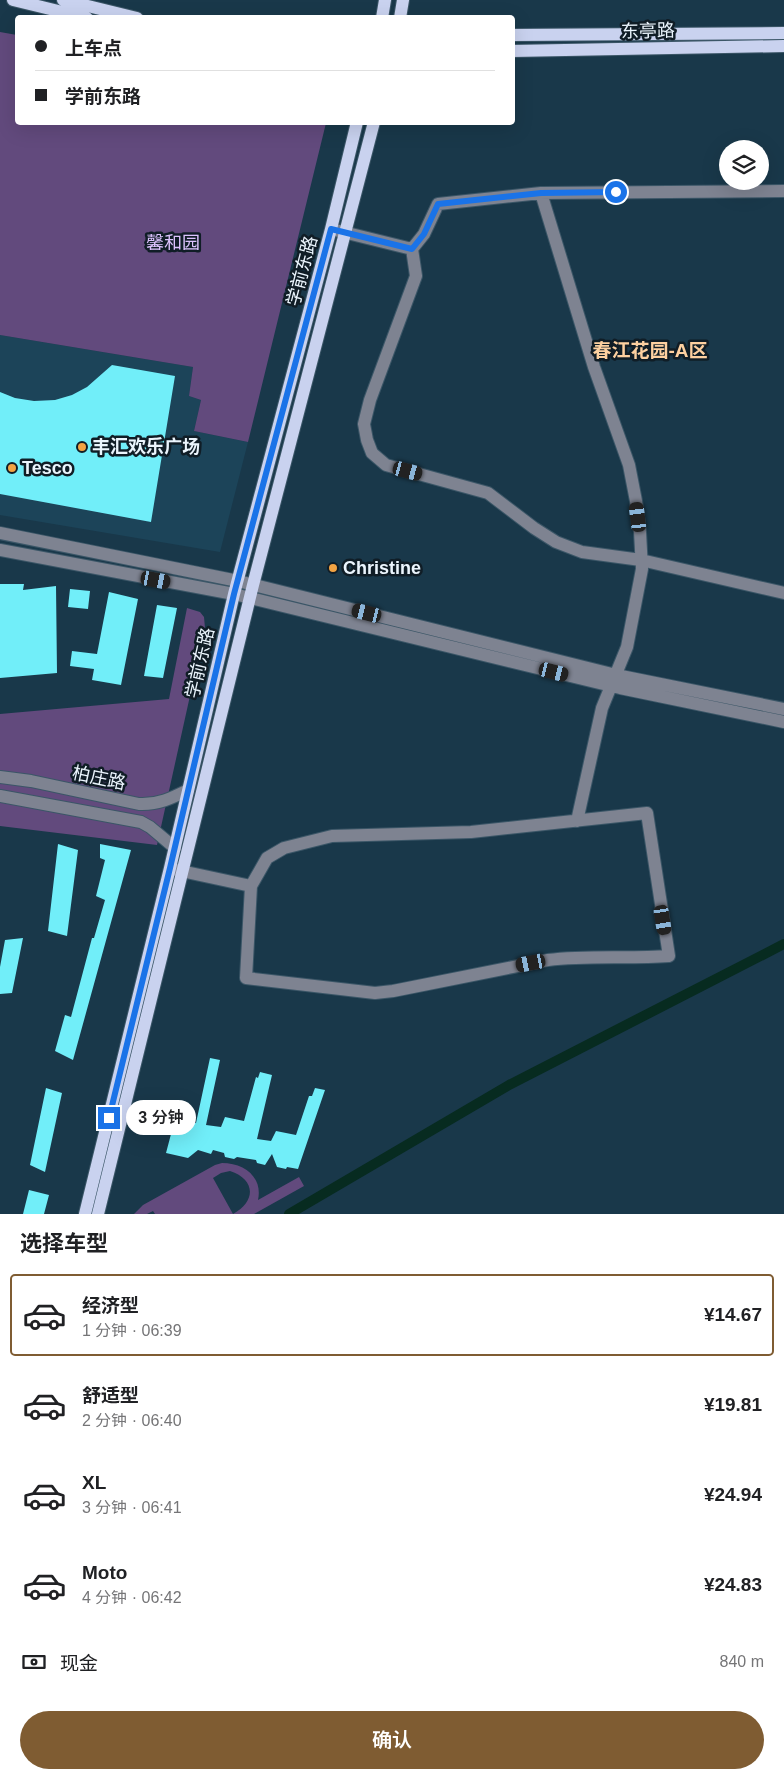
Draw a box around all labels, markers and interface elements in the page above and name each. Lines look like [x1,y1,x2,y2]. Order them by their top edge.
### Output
street label: 东亭路 [621,21,675,41]
text: 上车点 [65,38,122,59]
text: 学前东路 [65,86,141,107]
map controls [719,140,769,190]
button: layers [719,140,769,190]
route start [605,181,627,203]
park label: 馨和园 [146,233,200,253]
street label: 学前东路 [283,234,321,308]
district label: 春江花园-A区 [592,340,708,361]
place label: 丰汇欢乐广场 [92,437,200,457]
marker: 丰汇欢乐广场 [76,441,88,453]
place label: Tesco [22,458,73,478]
car [391,460,424,482]
marker: Tesco [6,462,18,474]
car [628,501,647,533]
place label: Christine [343,558,421,578]
marker: Christine [327,562,339,574]
car [139,570,172,590]
car [350,602,383,624]
street label: 学前东路 [182,626,218,700]
car [537,661,570,683]
street label: 柏庄路 [71,763,127,793]
car [653,904,672,936]
car [514,953,547,973]
callout: 3 分钟 [126,1100,196,1136]
route end [98,1107,120,1129]
text: 3 分钟 [138,1109,184,1126]
text: 选择车型 [20,1231,108,1256]
icon: car [22,1293,67,1338]
text: 经济型 [82,1295,139,1316]
text: ¥14.67 [704,1304,762,1325]
text: 1 分钟 · 06:39 [82,1322,182,1339]
icon: car [22,1383,67,1428]
text: 舒适型 [82,1385,139,1406]
text: ¥19.81 [704,1394,762,1415]
text: 2 分钟 · 06:40 [82,1412,182,1429]
text: XL [82,1472,106,1493]
icon: car [22,1473,67,1518]
text: ¥24.94 [704,1484,762,1505]
text: 3 分钟 · 06:41 [82,1499,182,1516]
text: Moto [82,1562,127,1583]
icon: car [22,1563,67,1608]
text: ¥24.83 [704,1574,762,1595]
text: 4 分钟 · 06:42 [82,1589,182,1606]
icon: cash [20,1648,48,1676]
text: 现金 [60,1653,98,1674]
text: 840 m [720,1653,764,1670]
button: 确认 [20,1711,764,1769]

